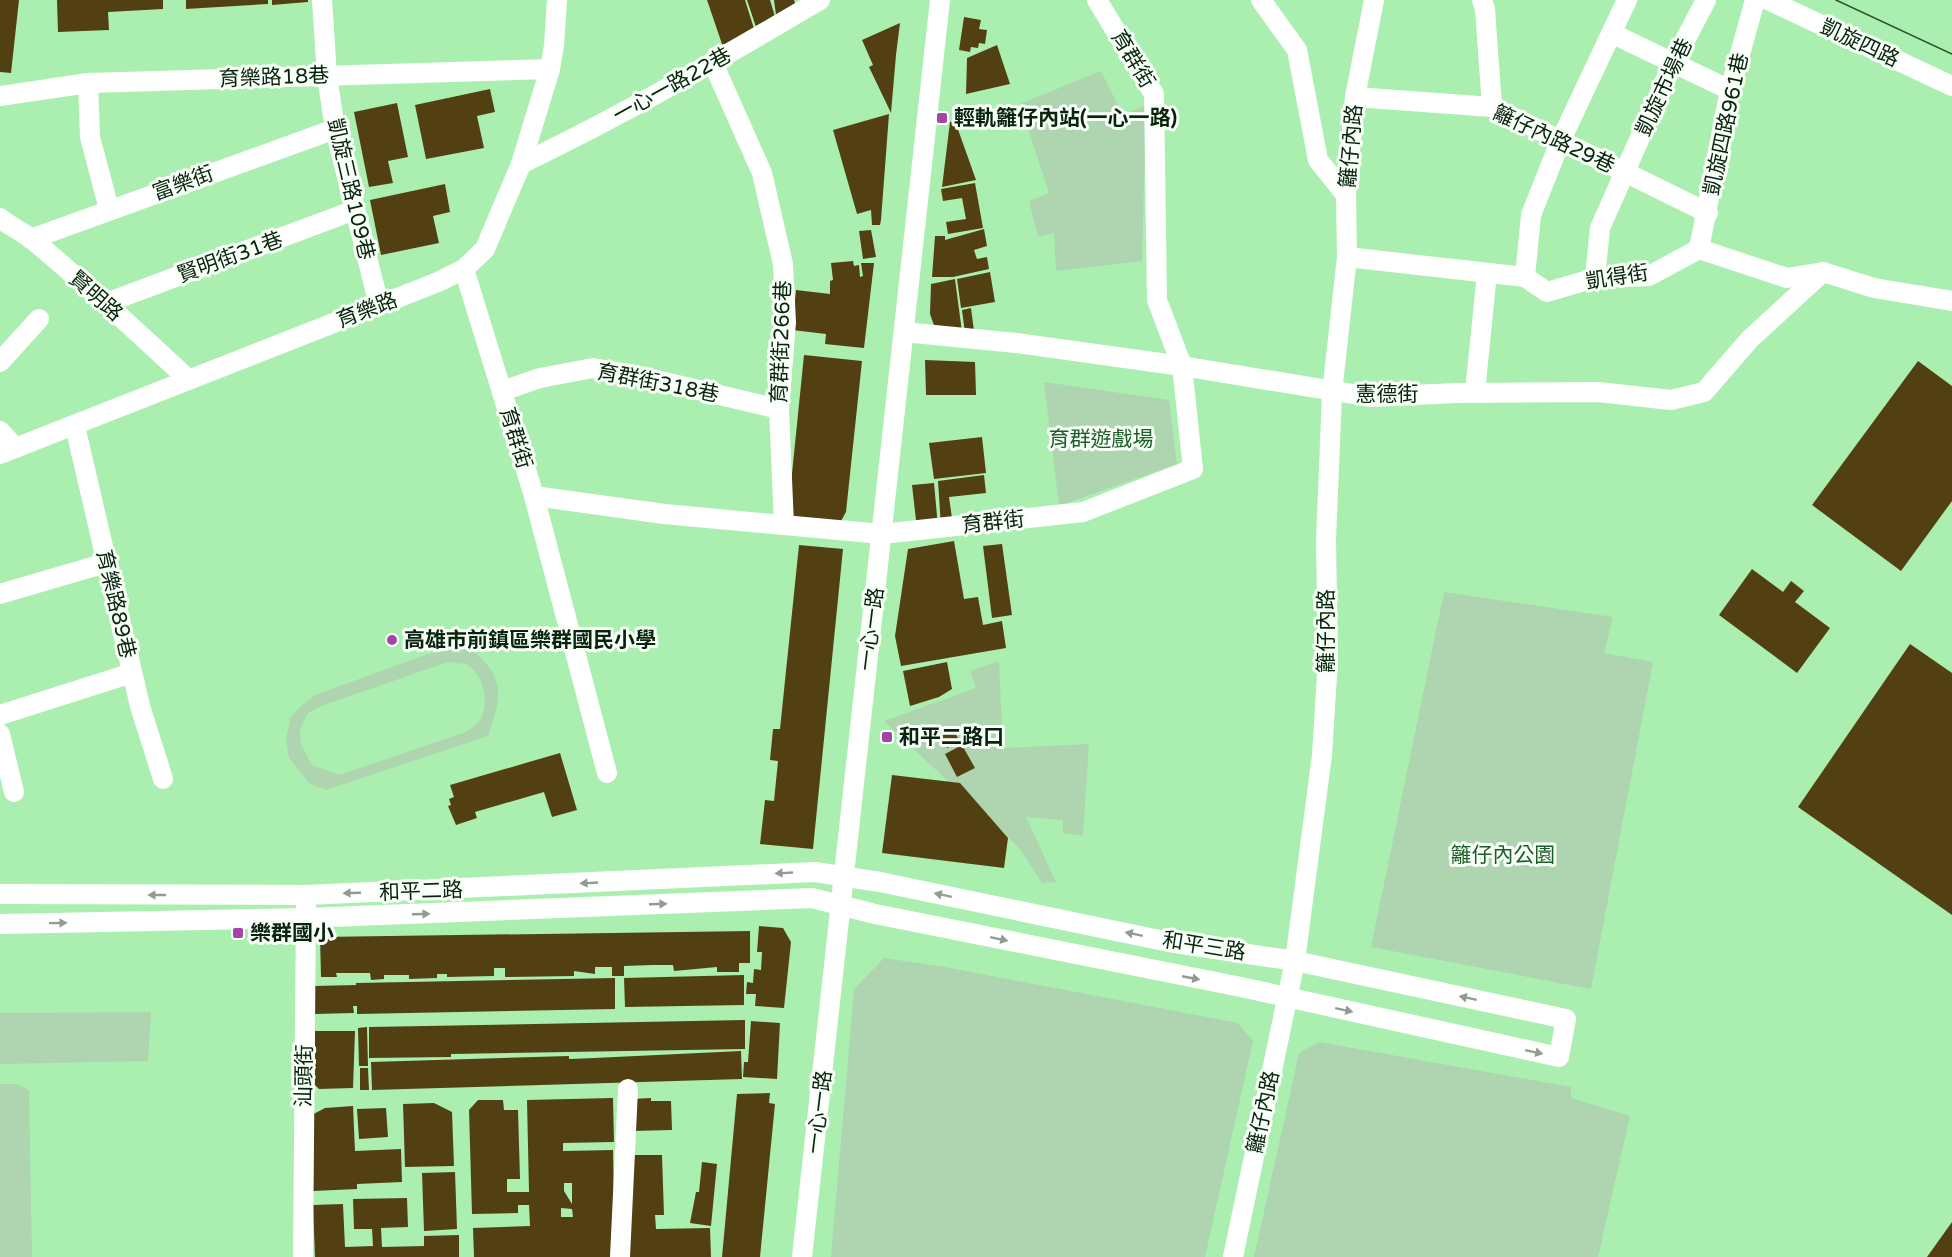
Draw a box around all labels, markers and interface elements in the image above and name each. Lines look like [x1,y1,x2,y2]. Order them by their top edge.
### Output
street label: 凱旋四路 [1816,14,1903,73]
street label: 育群街 [1106,26,1160,93]
street label: 凱旋市場巷 [1631,34,1698,140]
street label: 一心一路22巷 [609,43,736,128]
street label: 凱旋四路961巷 [1699,51,1754,197]
street label: 育樂路18巷 [218,63,330,92]
street label: 籬仔內路29巷 [1489,100,1619,179]
street label: 籬仔內路 [1335,103,1368,189]
place label: 輕軌籬仔內站(一心一路) [954,106,1177,131]
marker: 輕軌籬仔內站(一心一路) [935,111,949,125]
street label: 凱旋三路109巷 [322,116,379,262]
street label: 富樂街 [149,161,217,206]
street label: 賢明街31巷 [174,227,286,288]
street label: 凱得街 [1584,260,1650,295]
street label: 賢明路 [64,266,128,326]
street label: 育群街266巷 [767,280,796,404]
street label: 育樂路 [333,288,401,333]
street label: 育群街318巷 [595,359,721,408]
street label: 憲德街 [1356,382,1419,407]
street label: 育群街 [494,404,537,472]
park label: 育群遊戲場 [1049,427,1154,452]
street label: 育群街 [960,507,1026,538]
street label: 育樂路89巷 [91,548,140,661]
street label: 一心一路 [854,586,889,672]
street label: 籬仔內路 [1314,589,1339,673]
place label: 高雄市前鎮區樂群國民小學 [404,628,656,653]
marker: 高雄市前鎮區樂群國民小學 [385,633,399,647]
place label: 和平二路口 [899,725,1004,750]
marker: 和平二路口 [880,730,894,744]
park label: 籬仔內公園 [1451,843,1556,868]
one-way arrow [774,869,793,878]
street label: 和平二路 [379,878,463,905]
one-way arrow [580,878,599,887]
one-way arrow [343,889,362,898]
one-way arrow [148,890,167,900]
one-way arrow [933,890,952,899]
one-way arrow [649,900,668,909]
one-way arrow [412,909,431,918]
one-way arrow [49,918,68,928]
place label: 樂群國小 [250,921,334,946]
marker: 樂群國小 [231,926,245,940]
street label: 和平三路 [1160,928,1247,965]
one-way arrow [1124,929,1143,938]
one-way arrow [990,935,1009,944]
one-way arrow [1181,974,1200,983]
one-way arrow [1458,993,1477,1002]
one-way arrow [1334,1006,1353,1015]
street label: 汕頭街 [291,1044,318,1108]
one-way arrow [1525,1047,1543,1057]
street label: 籬仔內路 [1243,1068,1284,1156]
street label: 一心一路 [802,1069,837,1155]

